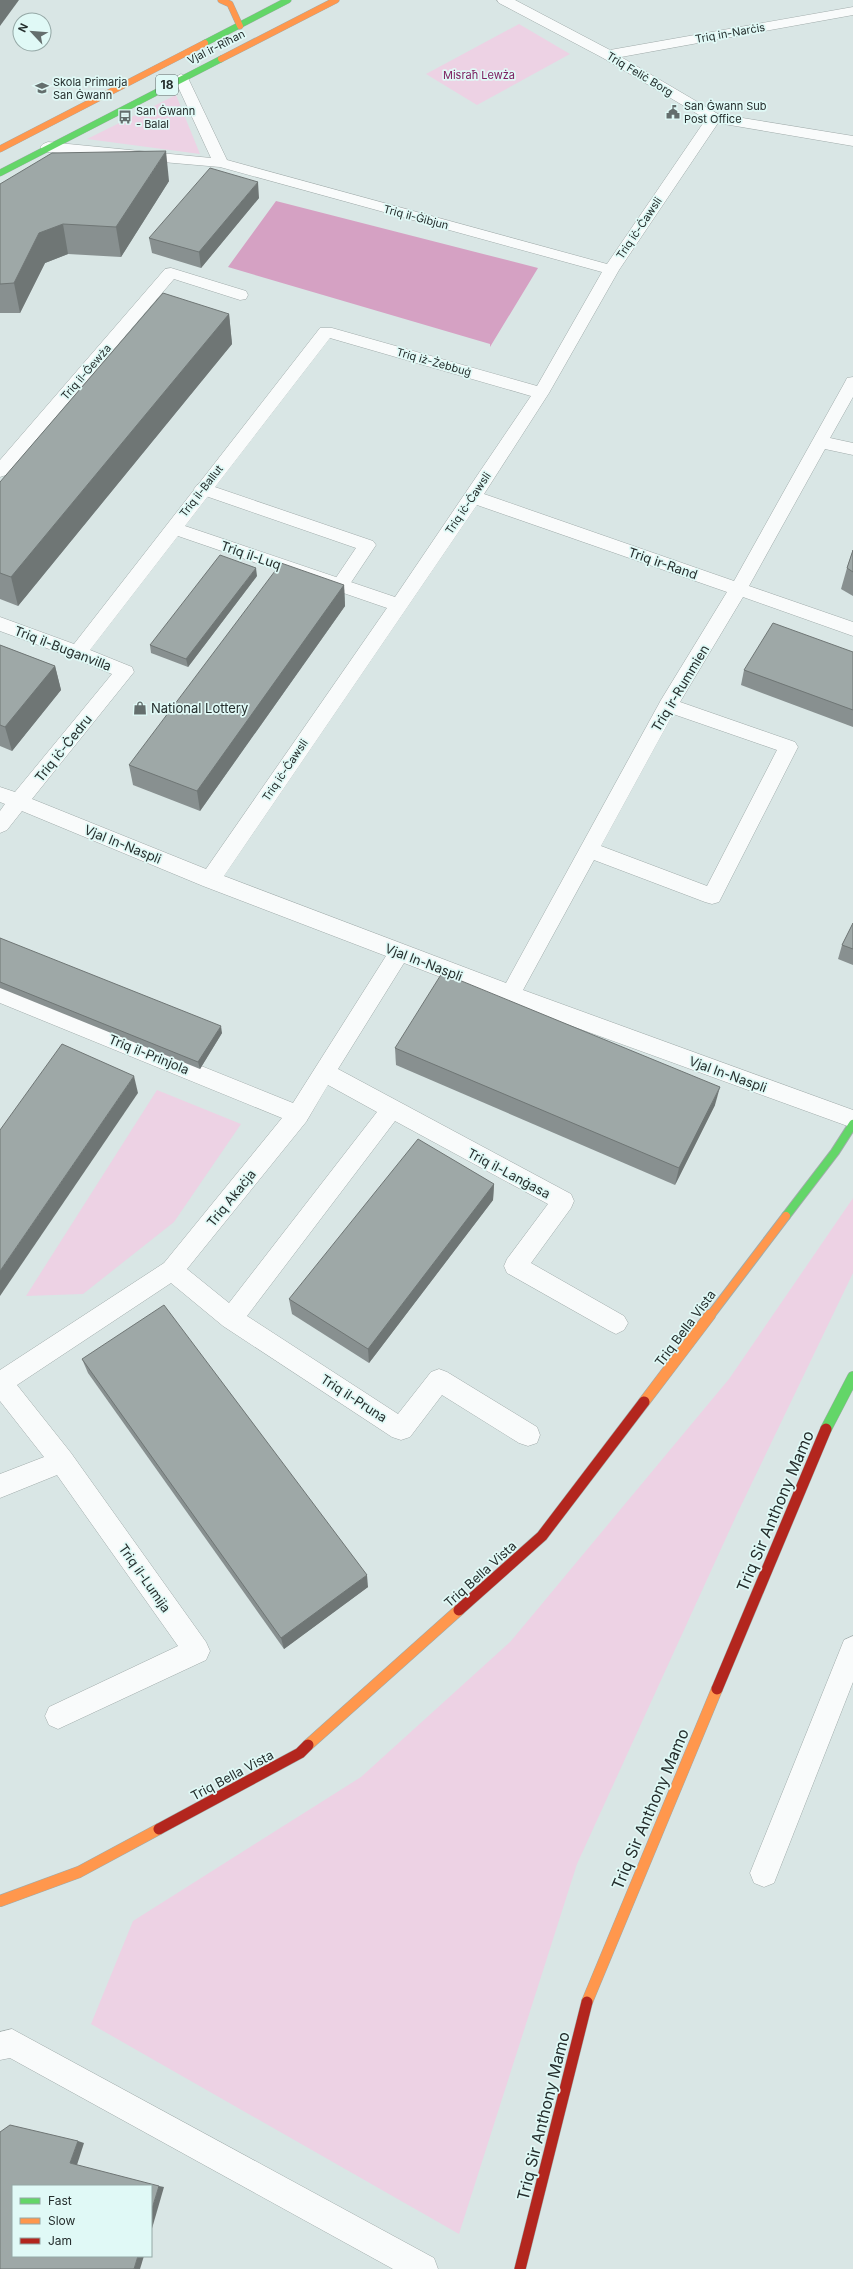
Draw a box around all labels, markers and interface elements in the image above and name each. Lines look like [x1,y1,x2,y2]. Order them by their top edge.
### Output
north arrow [12,12,52,52]
street label: Triq in-Narċis [694,20,766,46]
text: N [15,21,31,34]
street label: Vjal ir-Riħan [185,27,247,67]
street label: Triq Feliċ Borg [604,49,676,99]
park label: Misraħ Lewża [443,68,515,82]
place label: Skola Primarja San Ġwann [53,75,127,102]
road number: 18 [156,75,178,95]
school or university icon: Skola Primarja San Ġwann [34,80,50,96]
place label: San Ġwann Sub Post Office [684,99,767,126]
place label: San Ġwann - Balal [136,104,195,131]
public building icon: San Ġwann Sub Post Office [665,104,681,120]
bus stop icon: San Ġwann - Balal [117,109,133,125]
street label: Triq iċ-Ċawsli [613,194,665,262]
street label: Triq il-Ġibjun [382,202,450,232]
street label: Triq il-Ġewża [58,341,114,403]
street label: Triq iż-Żebbuġ [395,345,473,379]
street label: Triq il-Ballut [176,462,226,520]
street label: Triq iċ-Ċawsli [442,469,494,537]
street label: Triq il-Luq [219,537,283,573]
street label: Triq ir-Rand [626,544,700,582]
street label: Triq il-Buganvilla [12,622,114,674]
street label: Triq ir-Rummien [648,642,712,734]
shop icon: National Lottery [132,700,148,716]
place label: National Lottery [151,700,248,716]
street label: Triq iċ-Ċedru [31,711,95,785]
street label: Triq iċ-Ċawsli [259,736,311,804]
street label: Vjal In-Naspli [82,821,164,867]
street label: Vjal In-Naspli [383,940,465,984]
street label: Triq il-Prinjola [106,1031,192,1077]
street label: Vjal In-Naspli [687,1053,769,1095]
street label: Triq il-Lanġasa [465,1144,553,1202]
street label: Triq Akaċja [203,1166,259,1230]
street label: Triq Bella Vista [651,1287,719,1369]
street label: Triq il-Pruna [318,1371,390,1425]
street label: Triq Sir Anthony Mamo [732,1427,818,1595]
street label: Triq Bella Vista [441,1537,519,1611]
street label: Triq il-Lumija [116,1541,174,1615]
street label: Triq Sir Anthony Mamo [607,1725,693,1893]
street label: Triq Bella Vista [188,1746,276,1804]
street label: Triq Sir Anthony Mamo [512,2030,574,2202]
legend [12,2185,152,2257]
text: Fast [48,2193,72,2208]
text: Slow [48,2213,76,2228]
text: Jam [48,2233,72,2248]

